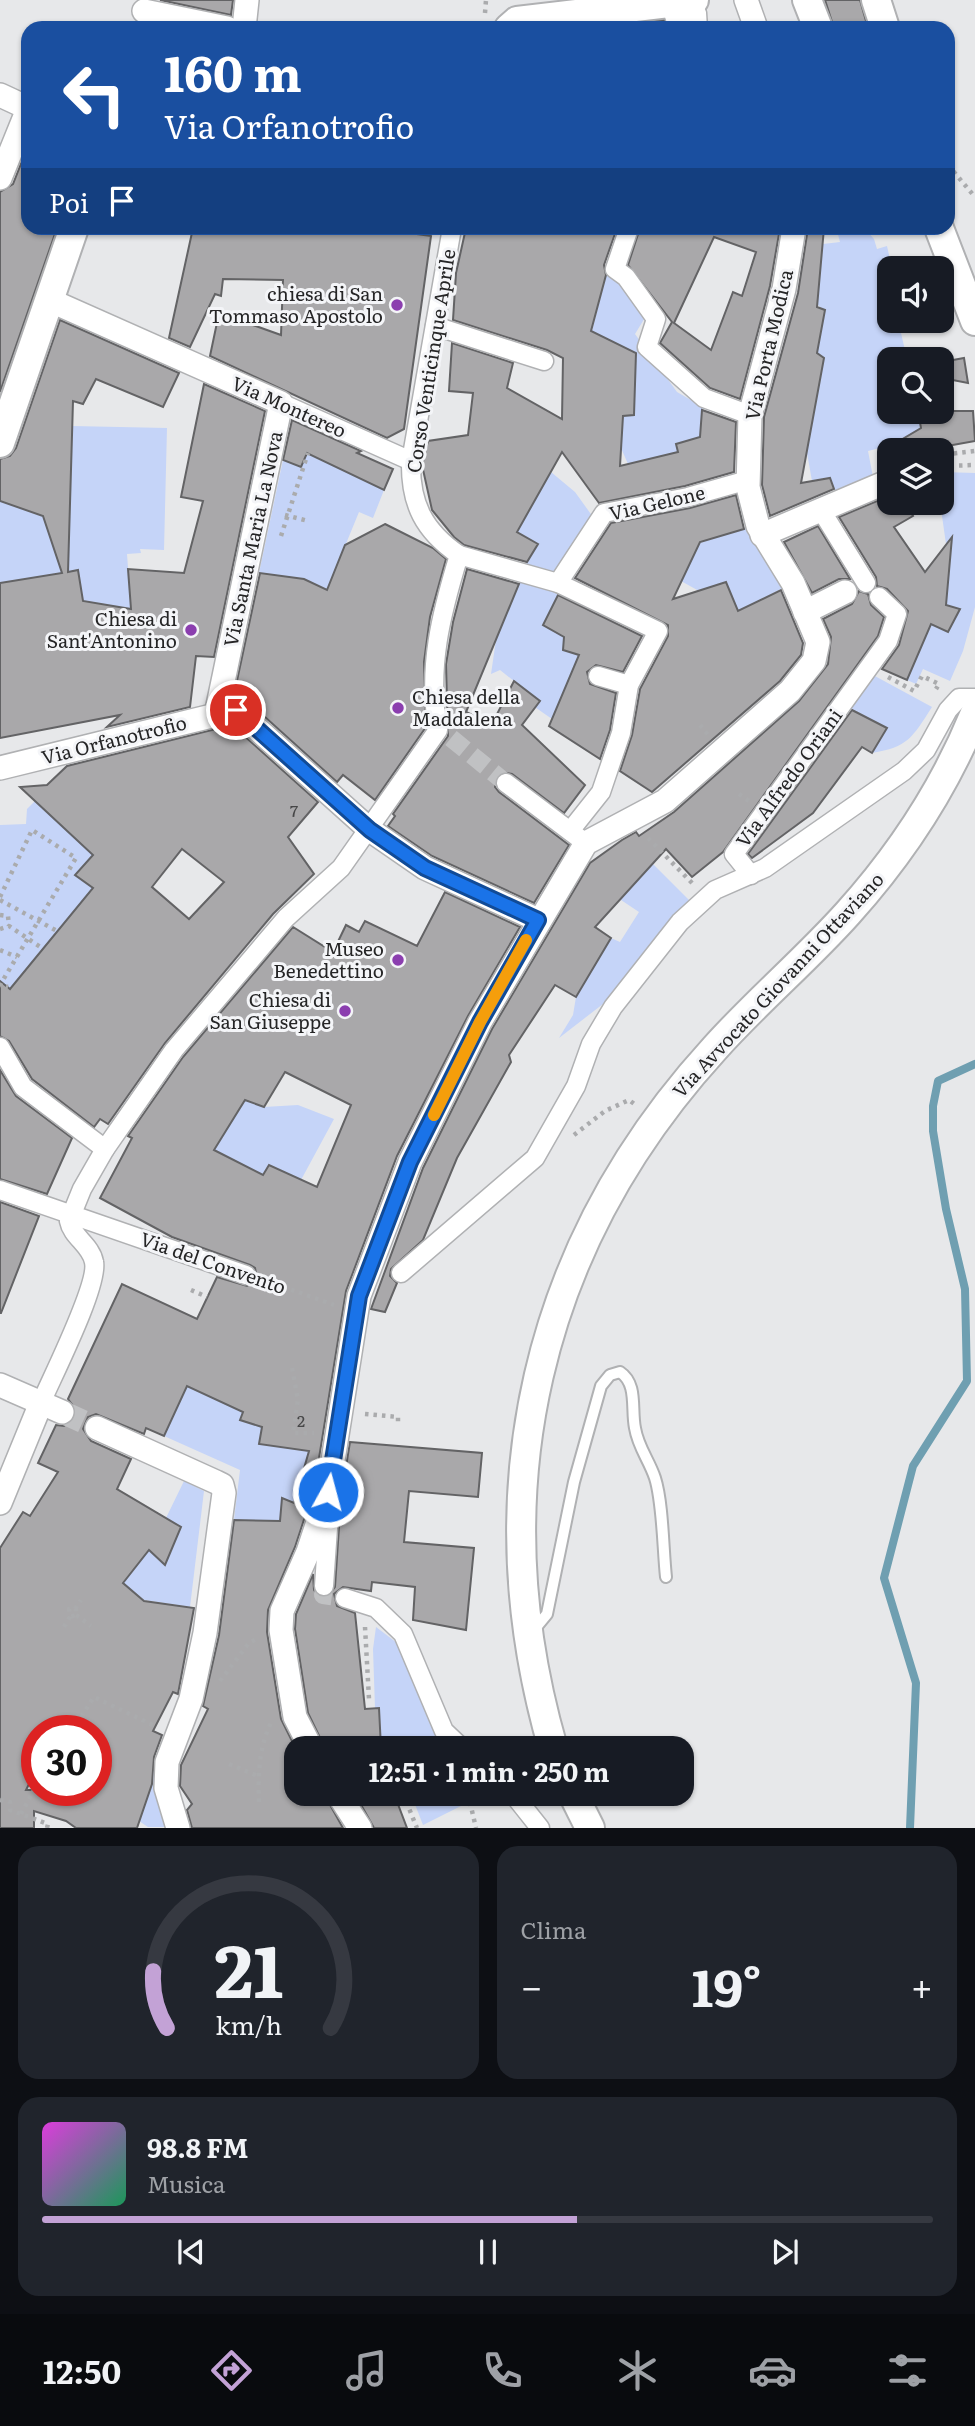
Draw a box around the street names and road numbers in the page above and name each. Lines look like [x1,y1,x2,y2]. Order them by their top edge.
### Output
street label: Corso Venticinque Aprile [398,247,462,475]
street label: Via Porta Modica [737,266,799,423]
street label: Via Montereo [228,368,351,444]
street label: Via Santa Maria La Nova [215,428,289,649]
street label: Via Gelone [606,477,708,527]
street label: Via Alfredo Oriani [728,702,848,853]
street label: Via Orfanotrofio [38,707,189,771]
street label: Via Avvocato Giovanni Ottaviano [665,865,889,1103]
street label: Via del Convento [137,1224,290,1300]

